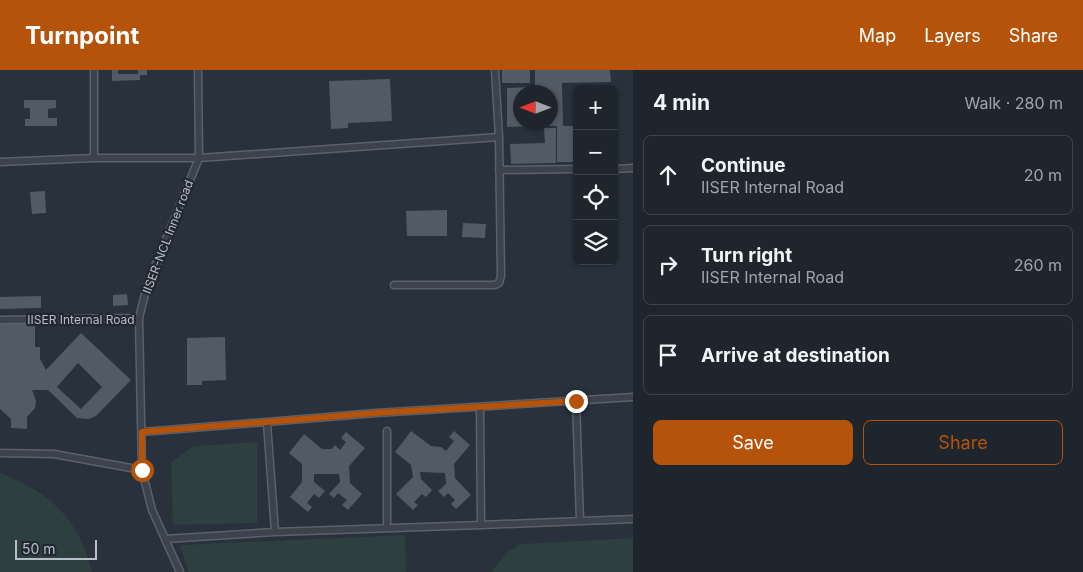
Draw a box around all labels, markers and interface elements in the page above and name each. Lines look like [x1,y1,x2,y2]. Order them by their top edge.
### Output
text: Turnpoint [25,21,139,50]
text: Map [859,25,896,46]
text: Layers [924,25,981,46]
text: Share [1009,25,1058,46]
north arrow [513,85,558,130]
map controls [573,85,618,265]
button: + [573,85,618,130]
text: 4 min [653,90,710,115]
text: Walk · 280 m [965,93,1063,113]
button: − [573,130,618,175]
text: Continue [701,154,786,177]
icon: ahead [654,161,682,189]
text: 20 m [1024,165,1062,185]
button: locate [573,175,618,220]
text: IISER Internal Road [701,177,844,197]
street label: IISER-NCL Inner road [139,178,196,296]
button: layers [573,220,618,265]
text: Turn right [701,244,792,267]
icon: right [654,251,682,279]
text: 260 m [1014,255,1062,275]
text: IISER Internal Road [701,267,844,287]
street label: IISER Internal Road [27,312,135,327]
icon: arrive [654,341,682,369]
text: Arrive at destination [701,344,890,367]
route end [565,390,588,413]
button: Save [653,420,853,465]
button: Share [863,420,1063,465]
route start [131,459,154,482]
scale bar [15,537,98,560]
text: 50 m [22,540,56,557]

